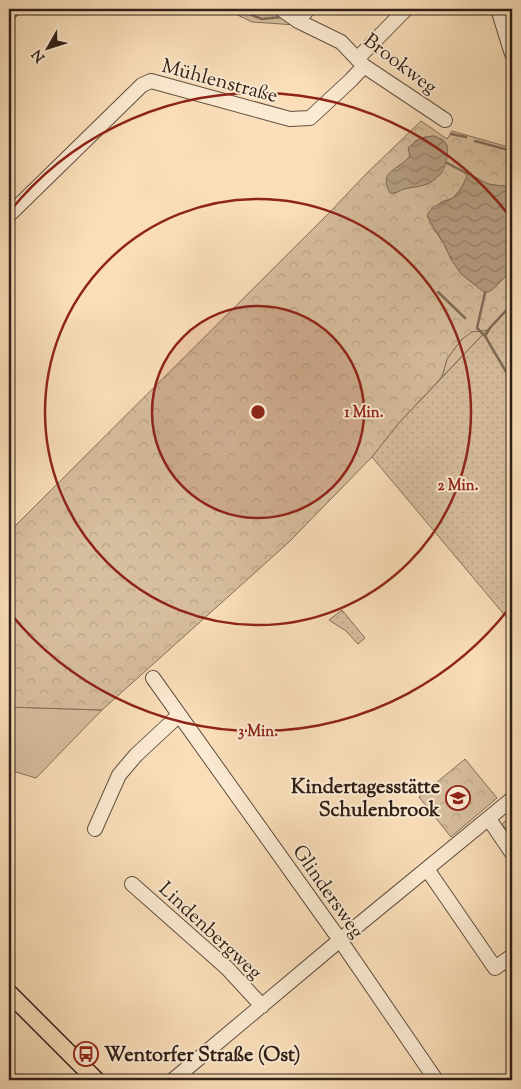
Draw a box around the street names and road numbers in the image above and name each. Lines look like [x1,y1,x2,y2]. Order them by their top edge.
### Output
street label: Brookweg [356,28,443,103]
street label: Mühlenstraße [158,53,281,112]
street label: Glindersweg [284,840,370,945]
street label: Lindenbergweg [151,876,268,988]

